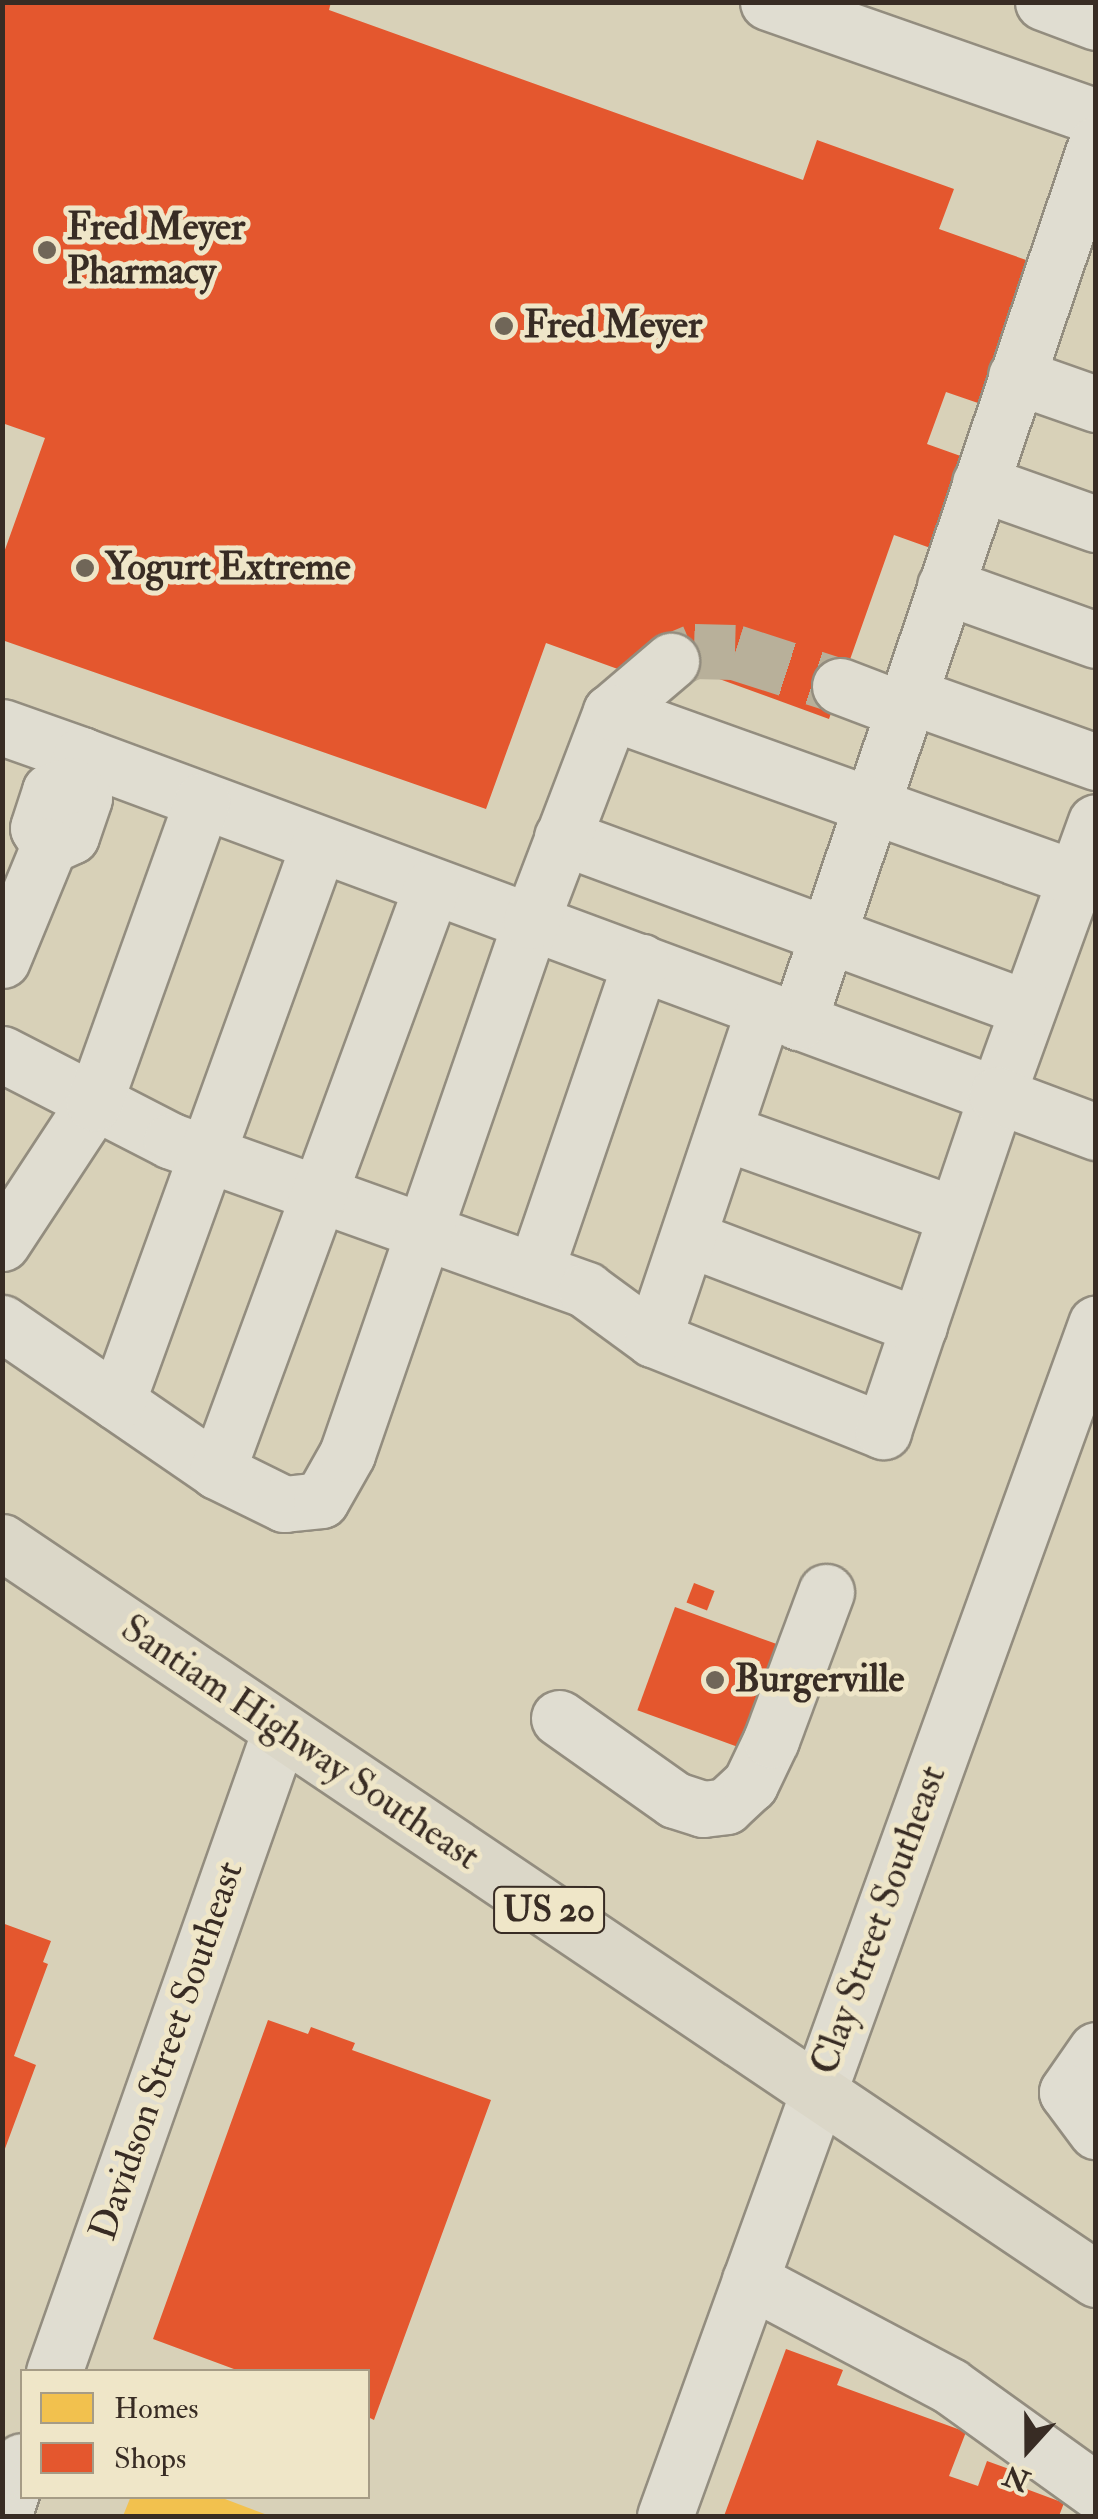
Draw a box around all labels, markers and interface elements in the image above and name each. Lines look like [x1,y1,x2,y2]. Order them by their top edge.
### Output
place label: Fred Meyer Pharmacy [67,205,245,294]
marker: Fred Meyer Pharmacy [36,239,58,261]
place label: Fred Meyer [524,303,702,349]
marker: Fred Meyer [493,315,515,337]
place label: Yogurt Extreme [105,545,351,591]
marker: Yogurt Extreme [74,557,96,579]
street label: Santiam Highway Southeast [112,1606,488,1880]
place label: Burgerville [735,1657,904,1703]
marker: Burgerville [704,1669,726,1691]
street label: Clay Street Southeast [802,1759,956,2081]
street label: Davidson Street Southeast [81,1856,253,2246]
road number: US 20 [492,1880,606,1940]
legend [20,2369,370,2499]
text: Homes [114,2390,199,2427]
north arrow [978,2399,1078,2499]
text: Shops [114,2440,186,2477]
text: N [999,2457,1035,2498]

